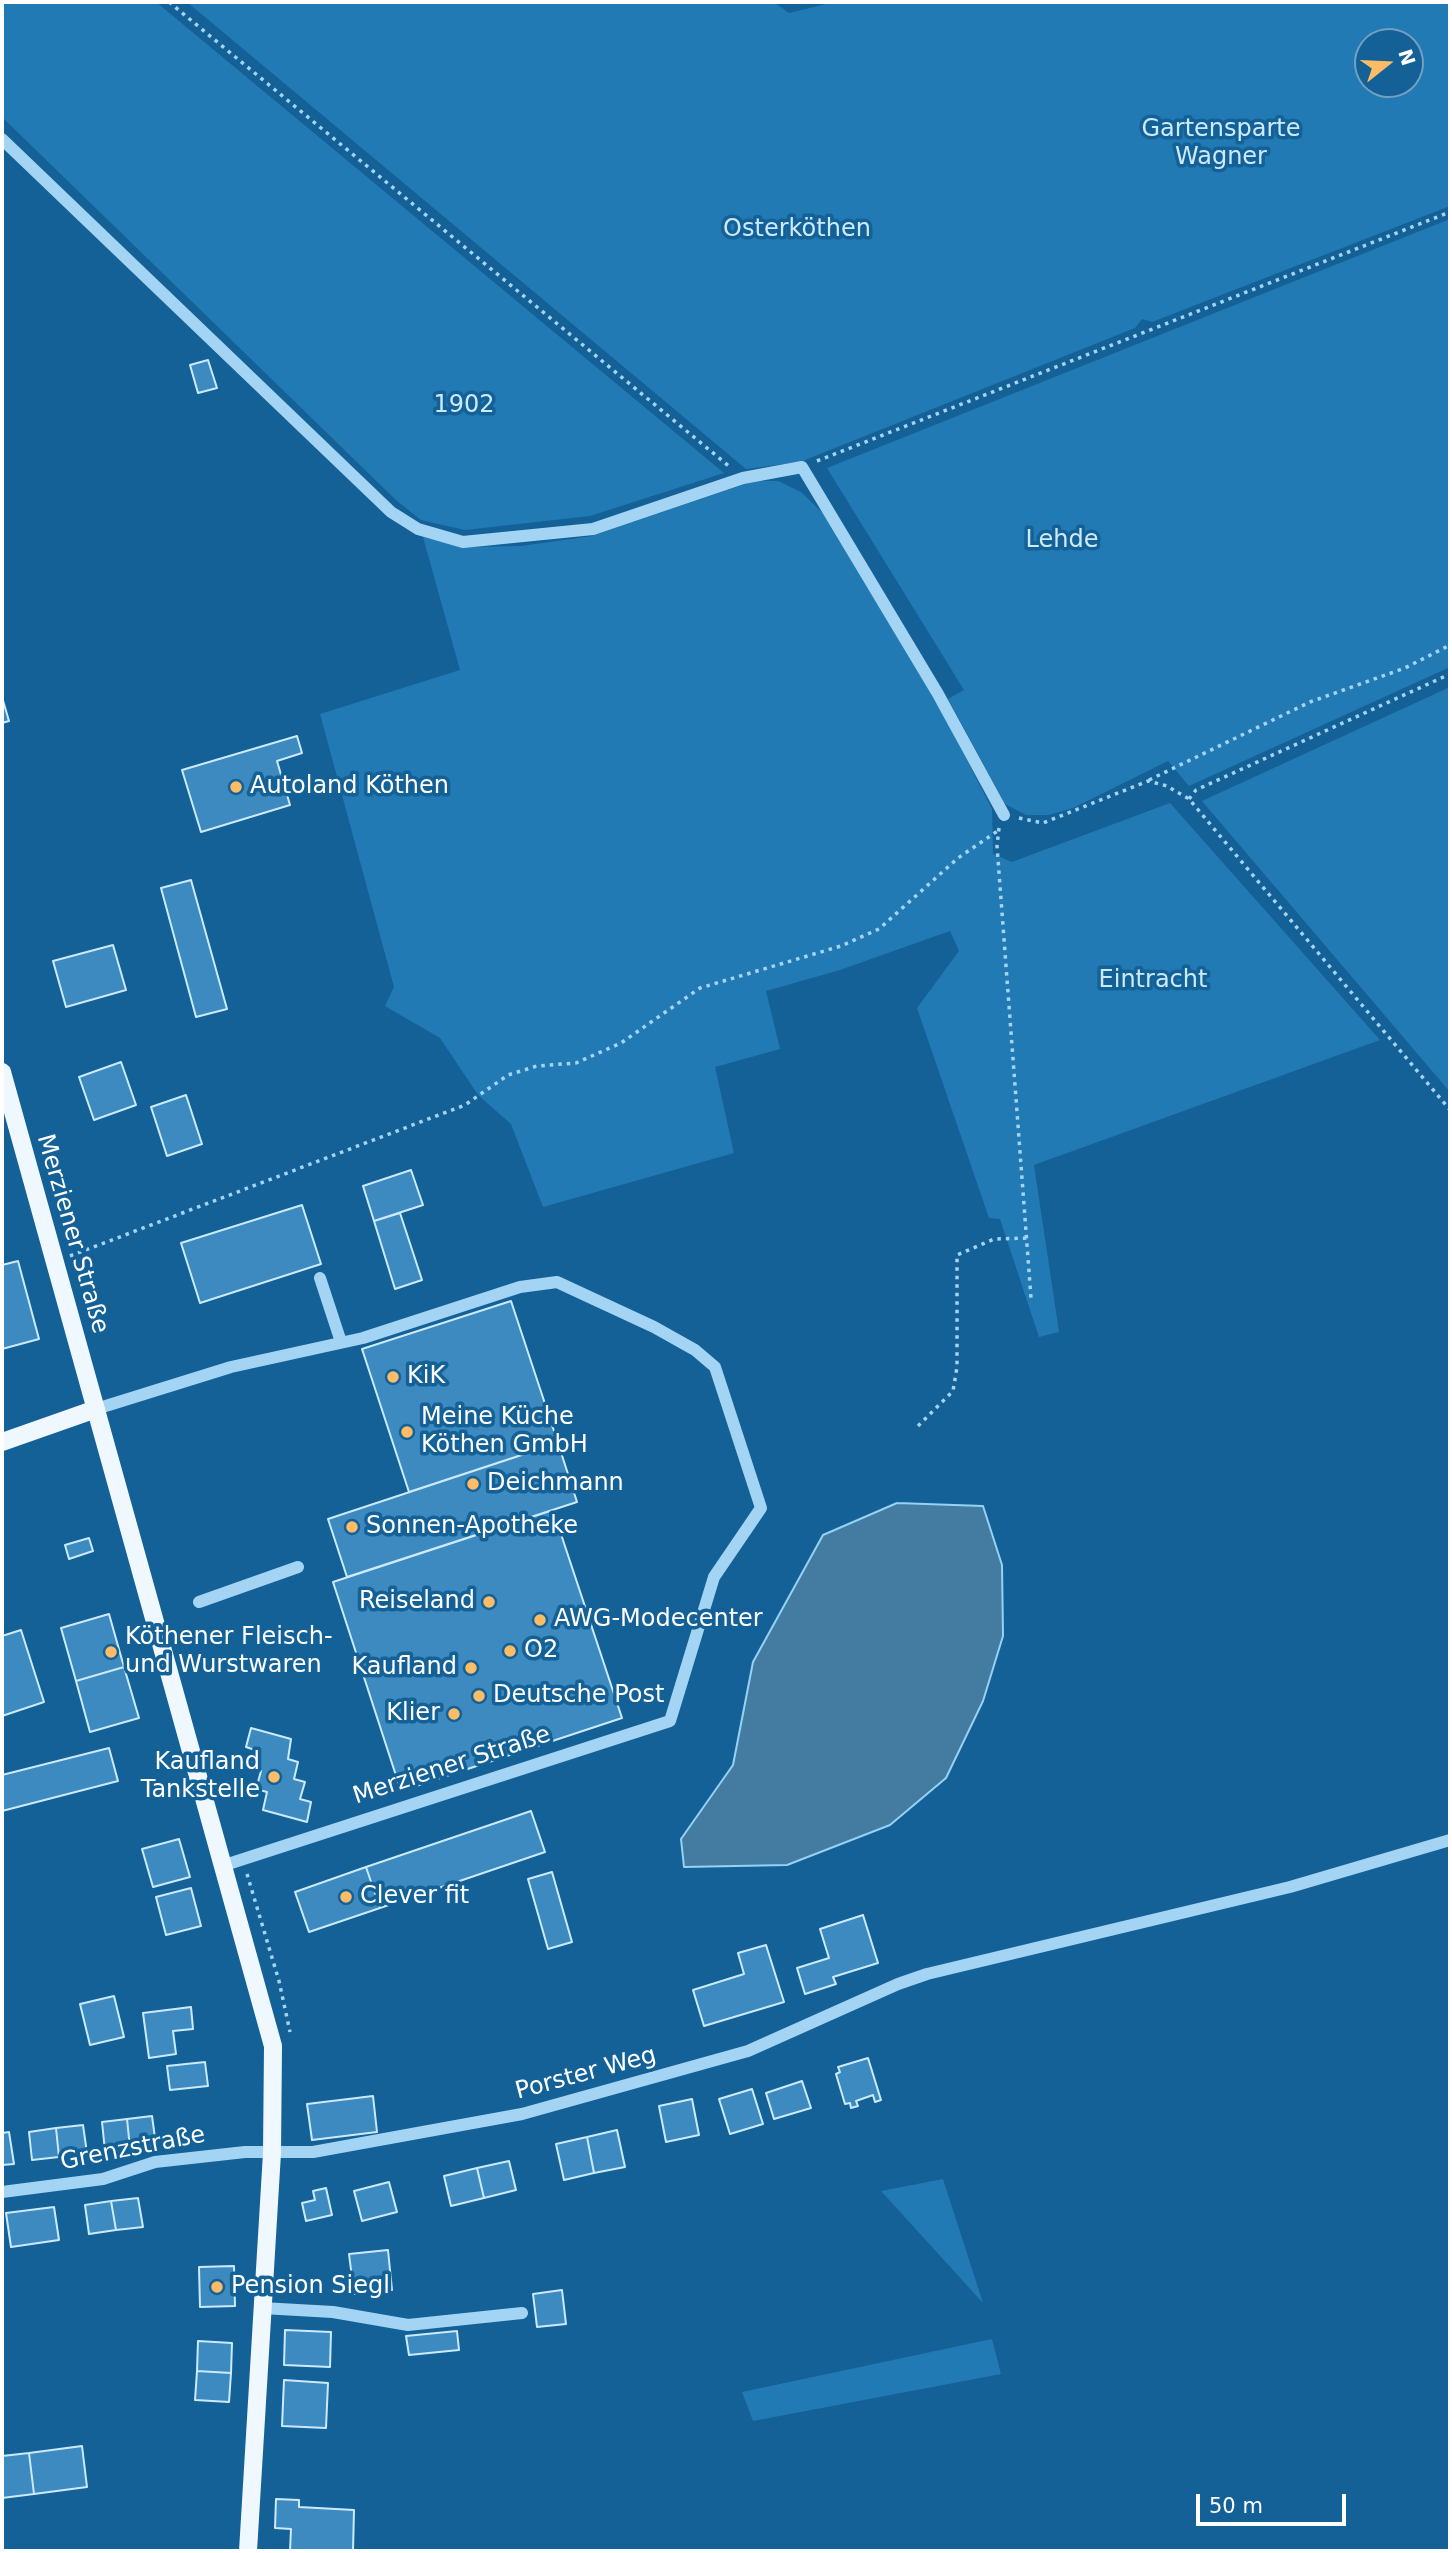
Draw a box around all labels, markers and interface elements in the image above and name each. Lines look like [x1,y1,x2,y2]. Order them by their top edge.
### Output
north arrow [1354,28,1424,98]
text: N [1394,46,1420,68]
park label: Gartensparte Wagner [1141,116,1301,172]
park label: Osterköthen [723,216,871,244]
park label: 1902 [433,392,495,420]
park label: Lehde [1026,527,1098,555]
place label: Autoland Köthen [250,773,449,801]
marker: Autoland Köthen [228,779,244,795]
park label: Eintracht [1099,967,1207,995]
street label: Merziener Straße [30,1131,114,1337]
place label: KiK [407,1363,445,1391]
marker: KiK [385,1369,401,1385]
place label: Meine Küche Köthen GmbH [421,1404,588,1460]
marker: Meine Küche Köthen GmbH [399,1424,415,1440]
place label: Deichmann [487,1470,624,1498]
marker: Deichmann [465,1476,481,1492]
place label: Sonnen-Apotheke [366,1513,578,1541]
marker: Sonnen-Apotheke [344,1519,360,1535]
place label: Reiseland [359,1588,475,1616]
marker: Reiseland [481,1594,497,1610]
place label: AWG-Modecenter [554,1606,763,1634]
marker: AWG-Modecenter [532,1612,548,1628]
place label: Köthener Fleisch- und Wurstwaren [125,1624,333,1680]
place label: O2 [524,1637,558,1665]
marker: O2 [502,1643,518,1659]
marker: Köthener Fleisch- und Wurstwaren [103,1644,119,1660]
place label: Kaufland [351,1654,457,1682]
marker: Kaufland [463,1660,479,1676]
place label: Deutsche Post [493,1682,664,1710]
marker: Deutsche Post [471,1688,487,1704]
place label: Klier [386,1700,440,1728]
marker: Klier [446,1706,462,1722]
street label: Merziener Straße [350,1720,554,1812]
place label: Kaufland Tankstelle [141,1749,260,1805]
marker: Kaufland Tankstelle [266,1769,282,1785]
place label: Clever fit [360,1883,469,1911]
marker: Clever fit [338,1889,354,1905]
street label: Porster Weg [512,2041,660,2107]
street label: Grenzstraße [58,2121,208,2177]
place label: Pension Siegl [231,2273,390,2301]
marker: Pension Siegl [209,2279,225,2295]
scale bar [1200,2480,1350,2524]
text: 50 m [1209,2494,1263,2518]

